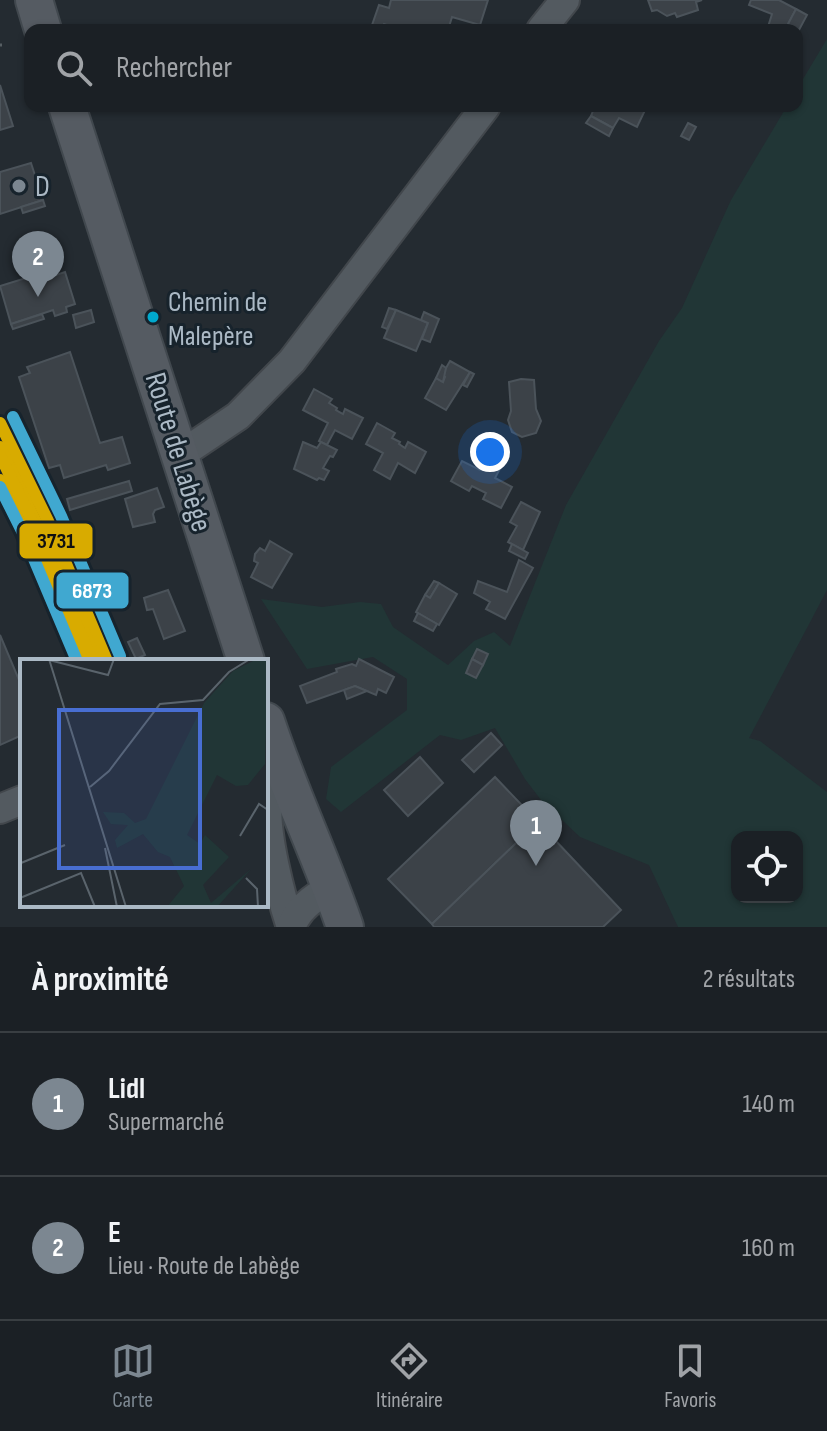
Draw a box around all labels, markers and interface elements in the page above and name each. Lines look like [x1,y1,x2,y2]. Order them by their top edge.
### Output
search box [24,24,803,112]
icon: search [52,46,96,90]
text: Rechercher [116,50,232,86]
place label: D [35,169,50,205]
marker: D [10,177,28,195]
pin: 2 [12,231,64,297]
place label: Chemin de Malepère [168,286,267,353]
marker: Chemin de Malepère [145,309,161,325]
street label: Route de Labège [137,368,219,536]
your location [470,432,510,472]
line badge: 3731 [18,522,94,560]
text: 3731 [37,528,75,555]
line badge: 6873 [55,571,130,610]
text: 6873 [72,578,112,605]
inset map [20,659,268,907]
pin: 1 [510,800,562,866]
map controls [731,831,803,903]
button: locate [731,831,803,903]
text: À proximité [32,959,169,1000]
text: 2 résultats [703,964,795,995]
text: Lidl [108,1071,145,1107]
text: 1 [53,1089,63,1120]
text: 140 m [743,1089,795,1120]
text: Supermarché [108,1107,224,1138]
text: E [108,1215,121,1251]
text: 2 [52,1233,64,1264]
text: 160 m [742,1233,795,1264]
text: Lieu · Route de Labège [108,1251,300,1282]
tab: Carte [111,1339,155,1414]
tab: Itinéraire [376,1339,443,1414]
tab: Favoris [664,1339,716,1414]

